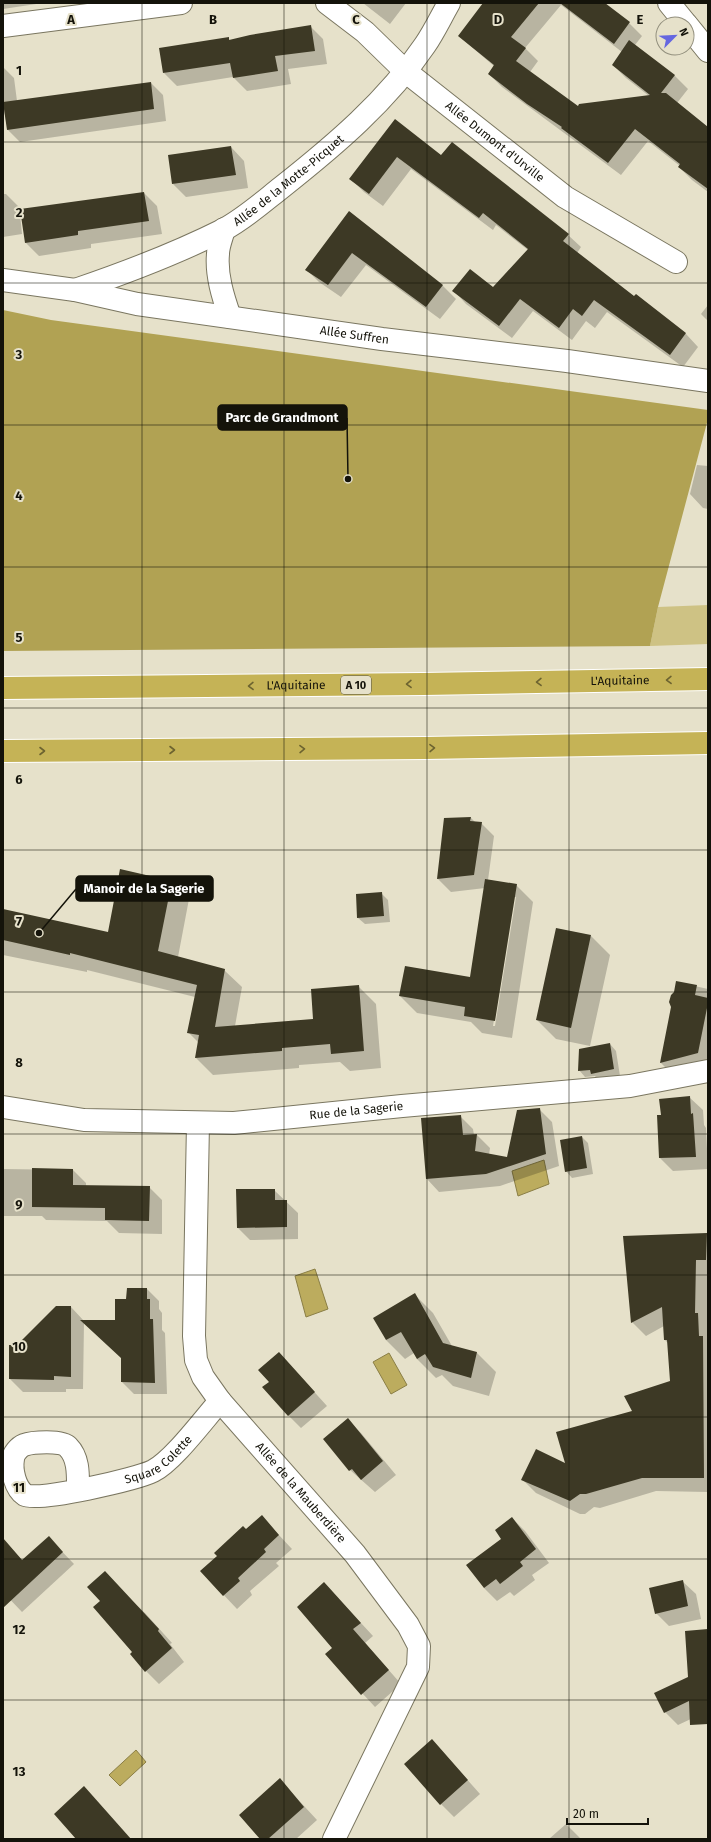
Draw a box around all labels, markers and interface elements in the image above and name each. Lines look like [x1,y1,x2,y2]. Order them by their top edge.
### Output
text: A [66,12,75,27]
text: B [209,12,217,27]
text: C [352,12,360,27]
text: D [494,12,503,27]
text: E [637,12,644,27]
north arrow [655,16,695,56]
text: N [676,26,691,38]
text: 1 [16,63,22,78]
street label: Allée Dumont d'Urville [443,98,547,185]
street label: Allée de la Motte-Picquet [231,132,347,229]
text: 2 [16,205,23,220]
street label: Allée Suffren [319,323,390,347]
text: 3 [15,347,23,362]
callout: Parc de Grandmont [218,405,347,430]
text: Parc de Grandmont [225,410,340,425]
text: 4 [15,488,23,503]
text: 5 [16,630,23,645]
street label: L'Aquitaine [590,673,650,688]
road number: A 10 [341,676,371,694]
one-way arrow [666,676,672,684]
street label: L'Aquitaine [266,678,326,692]
one-way arrow [536,678,542,687]
one-way arrow [406,680,412,688]
one-way arrow [248,682,254,690]
one-way arrow [429,744,435,752]
one-way arrow [299,745,305,753]
one-way arrow [169,746,175,754]
one-way arrow [39,747,45,755]
text: 6 [15,772,23,787]
callout: Manoir de la Sagerie [76,876,213,901]
text: Manoir de la Sagerie [84,881,205,896]
text: 7 [16,914,22,929]
text: 8 [15,1055,23,1070]
street label: Rue de la Sagerie [309,1099,404,1122]
text: 9 [15,1197,23,1212]
text: 10 [12,1339,26,1354]
street label: Square Colette [123,1433,195,1487]
street label: Allée de la Mauberdière [253,1440,349,1546]
text: 11 [13,1480,25,1495]
text: 12 [13,1622,26,1637]
text: 13 [13,1764,26,1779]
scale bar [567,1800,648,1826]
text: 20 m [573,1807,599,1821]

